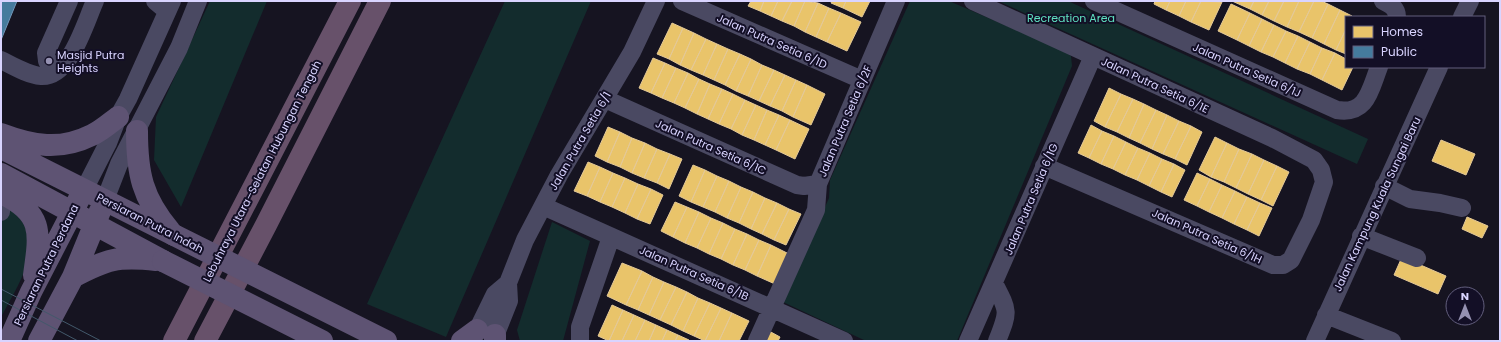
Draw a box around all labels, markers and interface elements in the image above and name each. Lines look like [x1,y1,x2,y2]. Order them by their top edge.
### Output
street label: Jalan Putra Setia 6/1D [714,9,830,73]
park label: Recreation Area [1027,10,1115,26]
legend [1345,16,1485,68]
text: Homes [1381,23,1423,40]
street label: Jalan Putra Setia 6/1J [1190,39,1304,101]
text: Public [1381,43,1417,60]
place label: Masjid Putra Heights [57,47,124,76]
street label: Jalan Putra Setia 6/1E [1099,53,1211,117]
marker: Masjid Putra Heights [44,56,54,66]
street label: Lebuhraya Utara–Selatan Hubungan Tengah [199,57,325,285]
street label: Jalan Putra Setia 6/2F [814,62,876,179]
street label: Jalan Putra Setia 6/1 [545,89,615,193]
street label: Jalan Kampung Kuala Sungai Baru [1329,114,1425,294]
street label: Jalan Putra Setia 6/1C [653,115,769,179]
street label: Jalan Putra Setia 6/1G [1000,140,1062,257]
street label: Persiaran Putra Indah [94,189,206,257]
street label: Persiaran Putra Perdana [10,202,82,328]
street label: Jalan Putra Setia 6/1H [1149,204,1265,268]
street label: Jalan Putra Setia 6/1B [637,242,751,304]
north arrow [1445,286,1485,326]
text: N [1461,288,1469,304]

